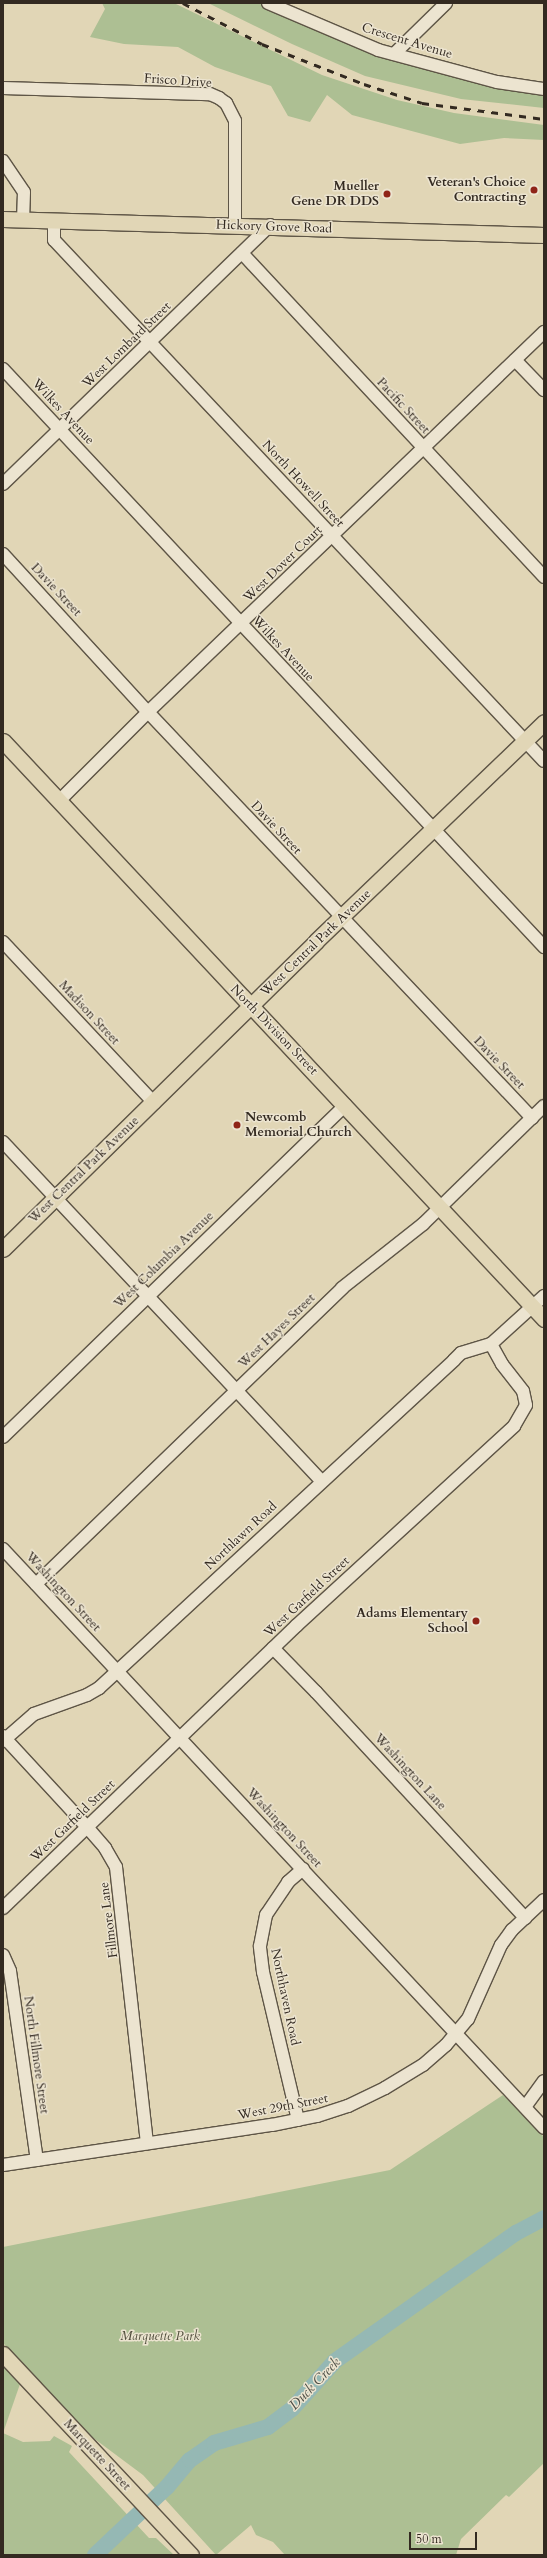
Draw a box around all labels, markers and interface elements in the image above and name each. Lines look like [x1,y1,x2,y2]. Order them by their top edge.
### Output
street label: Crescent Avenue [360,20,454,62]
street label: Frisco Drive [144,71,212,91]
place label: Veteran's Choice Contracting [427,175,526,206]
place label: Mueller Gene DR DDS [291,179,379,210]
marker: Veteran's Choice Contracting [529,185,539,195]
marker: Mueller Gene DR DDS [382,189,392,199]
street label: Hickory Grove Road [216,217,332,237]
street label: West Lombard Street [79,299,175,391]
street label: Pacific Street [373,375,433,437]
street label: Wilkes Avenue [29,376,97,448]
street label: North Howell Street [259,437,347,531]
street label: West Dover Court [240,522,326,606]
street label: Davie Street [27,560,85,620]
street label: Wilkes Avenue [249,613,317,685]
street label: Davie Street [247,798,305,858]
street label: West Central Park Avenue [258,886,374,1000]
street label: Madison Street [55,978,123,1048]
street label: North Division Street [227,982,321,1078]
street label: Davie Street [470,1033,528,1093]
place label: Newcomb Memorial Church [245,1110,352,1141]
street label: West Central Park Avenue [26,1113,142,1227]
marker: Newcomb Memorial Church [232,1120,242,1130]
street label: West Columbia Avenue [111,1208,217,1312]
street label: West Hayes Street [235,1290,319,1372]
street label: Northlawn Road [202,1499,280,1573]
street label: Washington Street [22,1549,104,1635]
street label: West Garfield Street [261,1553,353,1641]
place label: Adams Elementary School [356,1606,468,1637]
marker: Adams Elementary School [471,1616,481,1626]
street label: Washington Lane [371,1731,449,1813]
street label: West Garfield Street [28,1777,118,1865]
street label: Washington Street [243,1785,325,1871]
street label: Fillmore Lane [97,1881,121,1959]
street label: Northhaven Road [267,1947,303,2047]
street label: North Fillmore Street [20,1995,52,2115]
street label: West 29th Street [237,2091,329,2123]
park label: Marquette Park [120,2328,200,2344]
water label: Duck Creek [286,2354,344,2414]
street label: Marquette Street [60,2416,134,2494]
scale bar [411,2524,479,2550]
text: 50 m [416,2531,442,2547]

